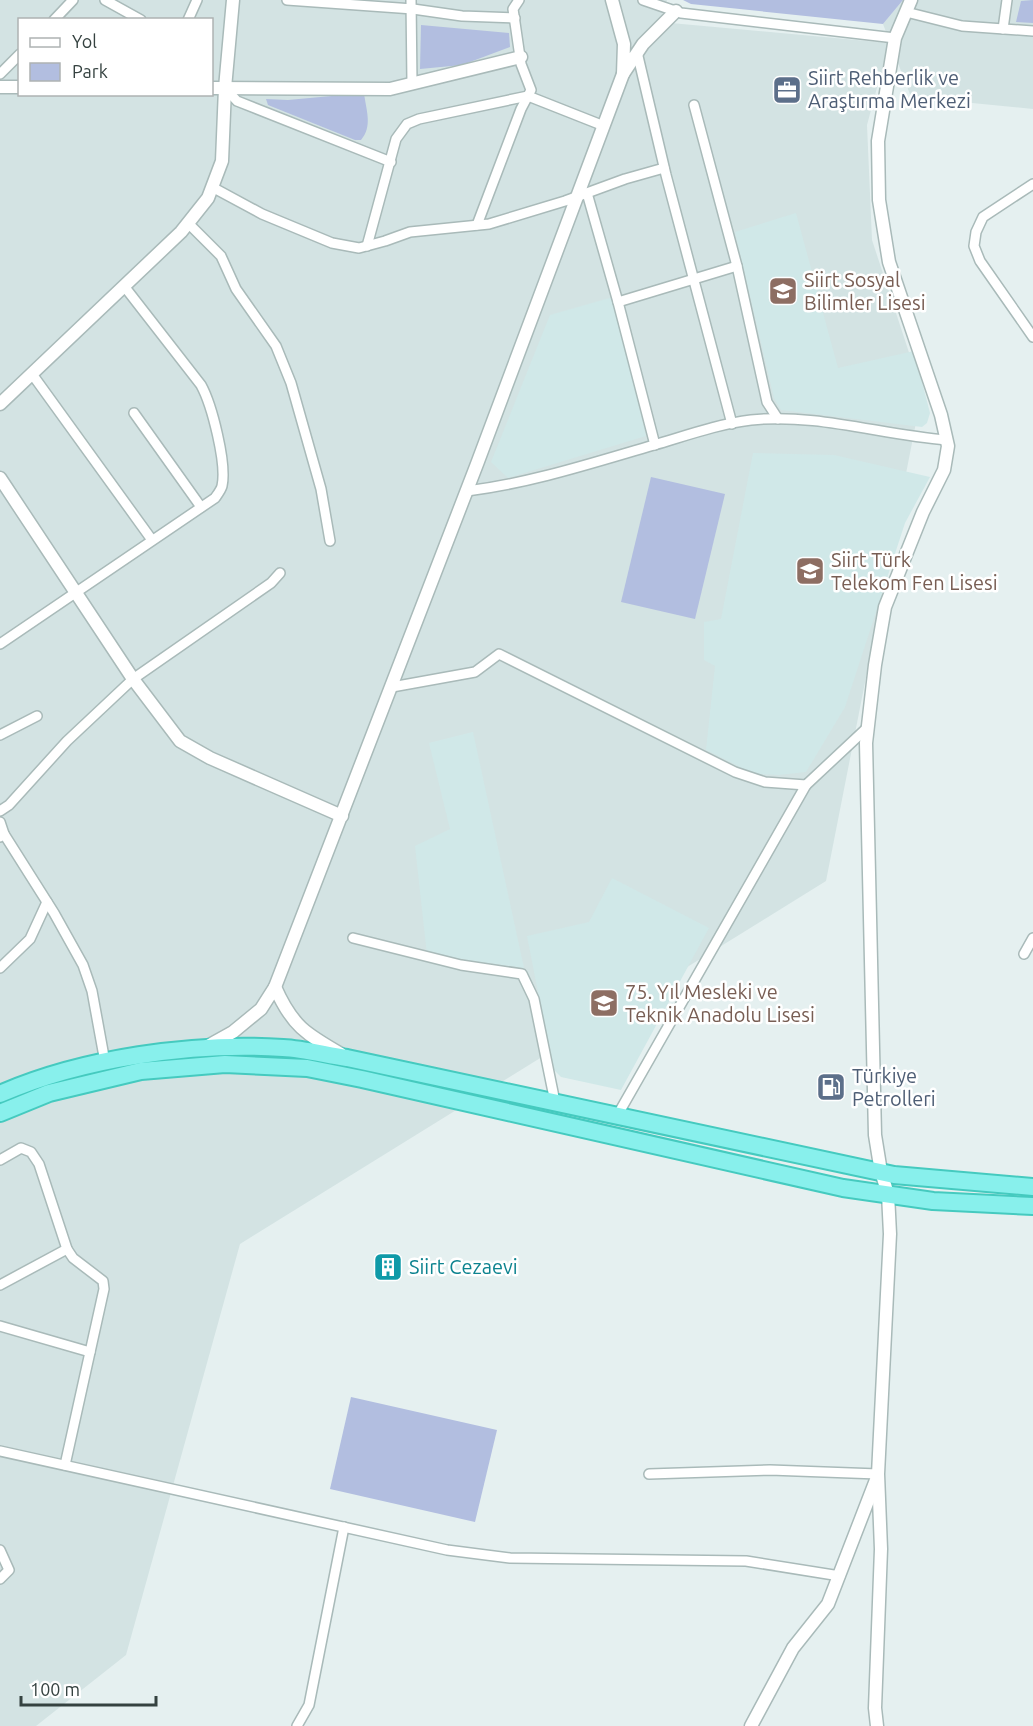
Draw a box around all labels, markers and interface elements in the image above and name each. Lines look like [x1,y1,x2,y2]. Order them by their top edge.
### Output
legend [18,18,213,96]
text: Yol [72,31,97,51]
text: Park [72,61,108,81]
place label: Siirt Rehberlik ve Araştırma Merkezi [808,66,971,112]
office icon: Siirt Rehberlik ve Araştırma Merkezi [771,74,803,106]
place label: Siirt Sosyal Bilimler Lisesi [804,268,926,314]
school or university icon: Siirt Sosyal Bilimler Lisesi [767,275,799,307]
place label: Siirt Türk Telekom Fen Lisesi [831,548,998,594]
school or university icon: Siirt Türk Telekom Fen Lisesi [794,555,826,587]
place label: 75. Yıl Mesleki ve Teknik Anadolu Lisesi [625,980,815,1026]
school or university icon: 75. Yıl Mesleki ve Teknik Anadolu Lisesi [588,987,620,1019]
place label: Türkiye Petrolleri [852,1064,936,1110]
fuel station icon: Türkiye Petrolleri [815,1071,847,1103]
building icon: Siirt Cezaevi [372,1251,404,1283]
place label: Siirt Cezaevi [409,1255,518,1278]
scale bar [21,1669,156,1707]
text: 100 m [30,1679,80,1699]

